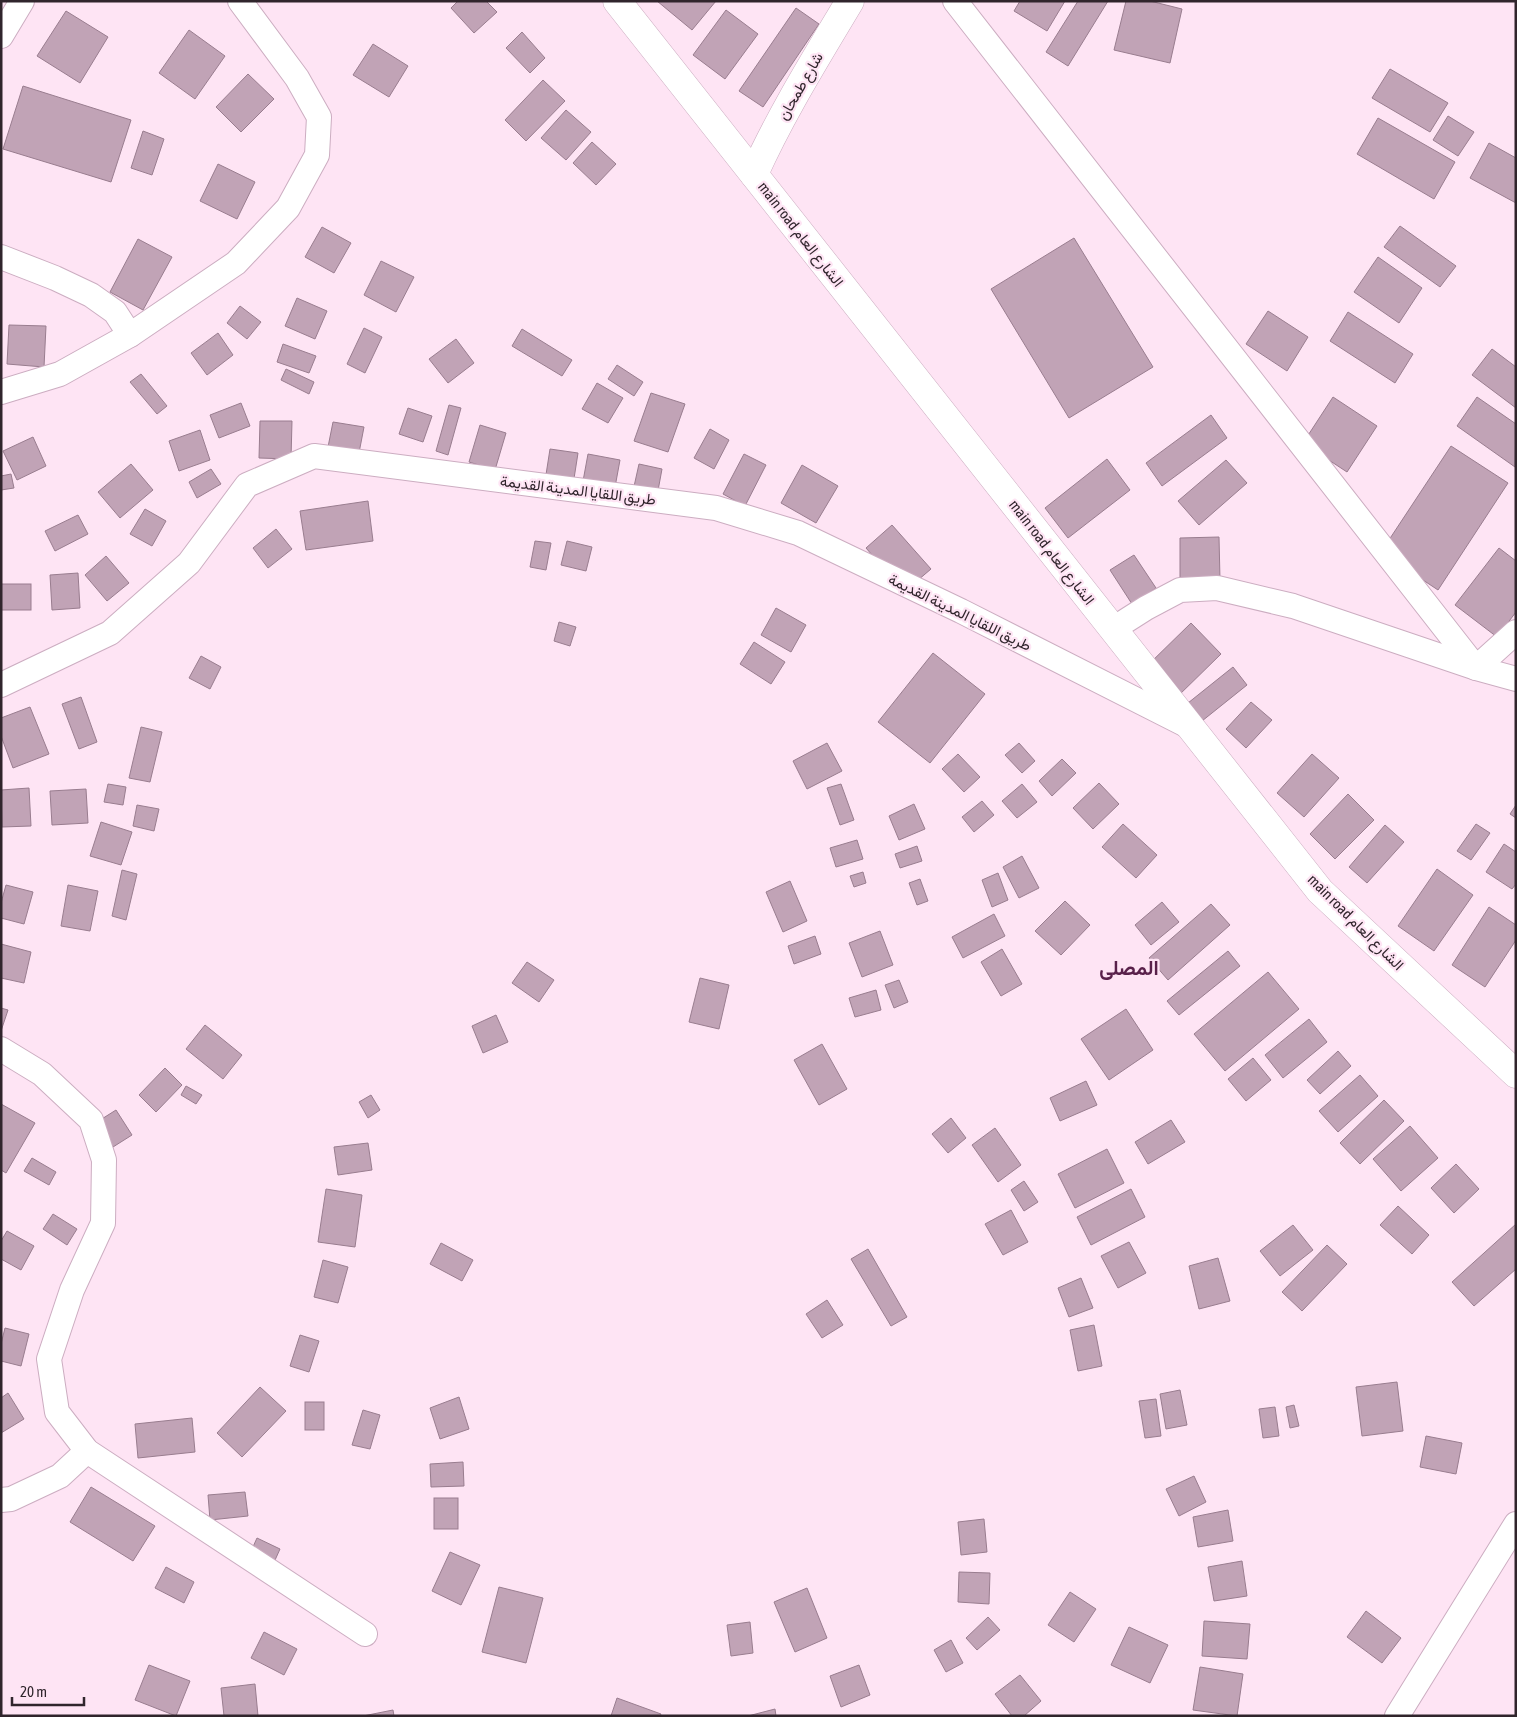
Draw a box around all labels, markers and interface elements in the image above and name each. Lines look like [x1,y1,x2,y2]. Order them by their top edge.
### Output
street label: شارع طمحان [774,49,829,124]
street label: main road الشارع العام [752,178,847,292]
street label: طريق اللقايا المدينة القديمة [499,472,657,510]
street label: main road الشارع العام [1003,496,1098,610]
street label: طريق اللقايا المدينة القديمة [885,570,1034,656]
street label: main road الشارع العام [1303,871,1407,975]
district label: المصلى [1099,956,1159,980]
scale bar [12,1674,85,1706]
text: 20 m [20,1683,47,1700]

